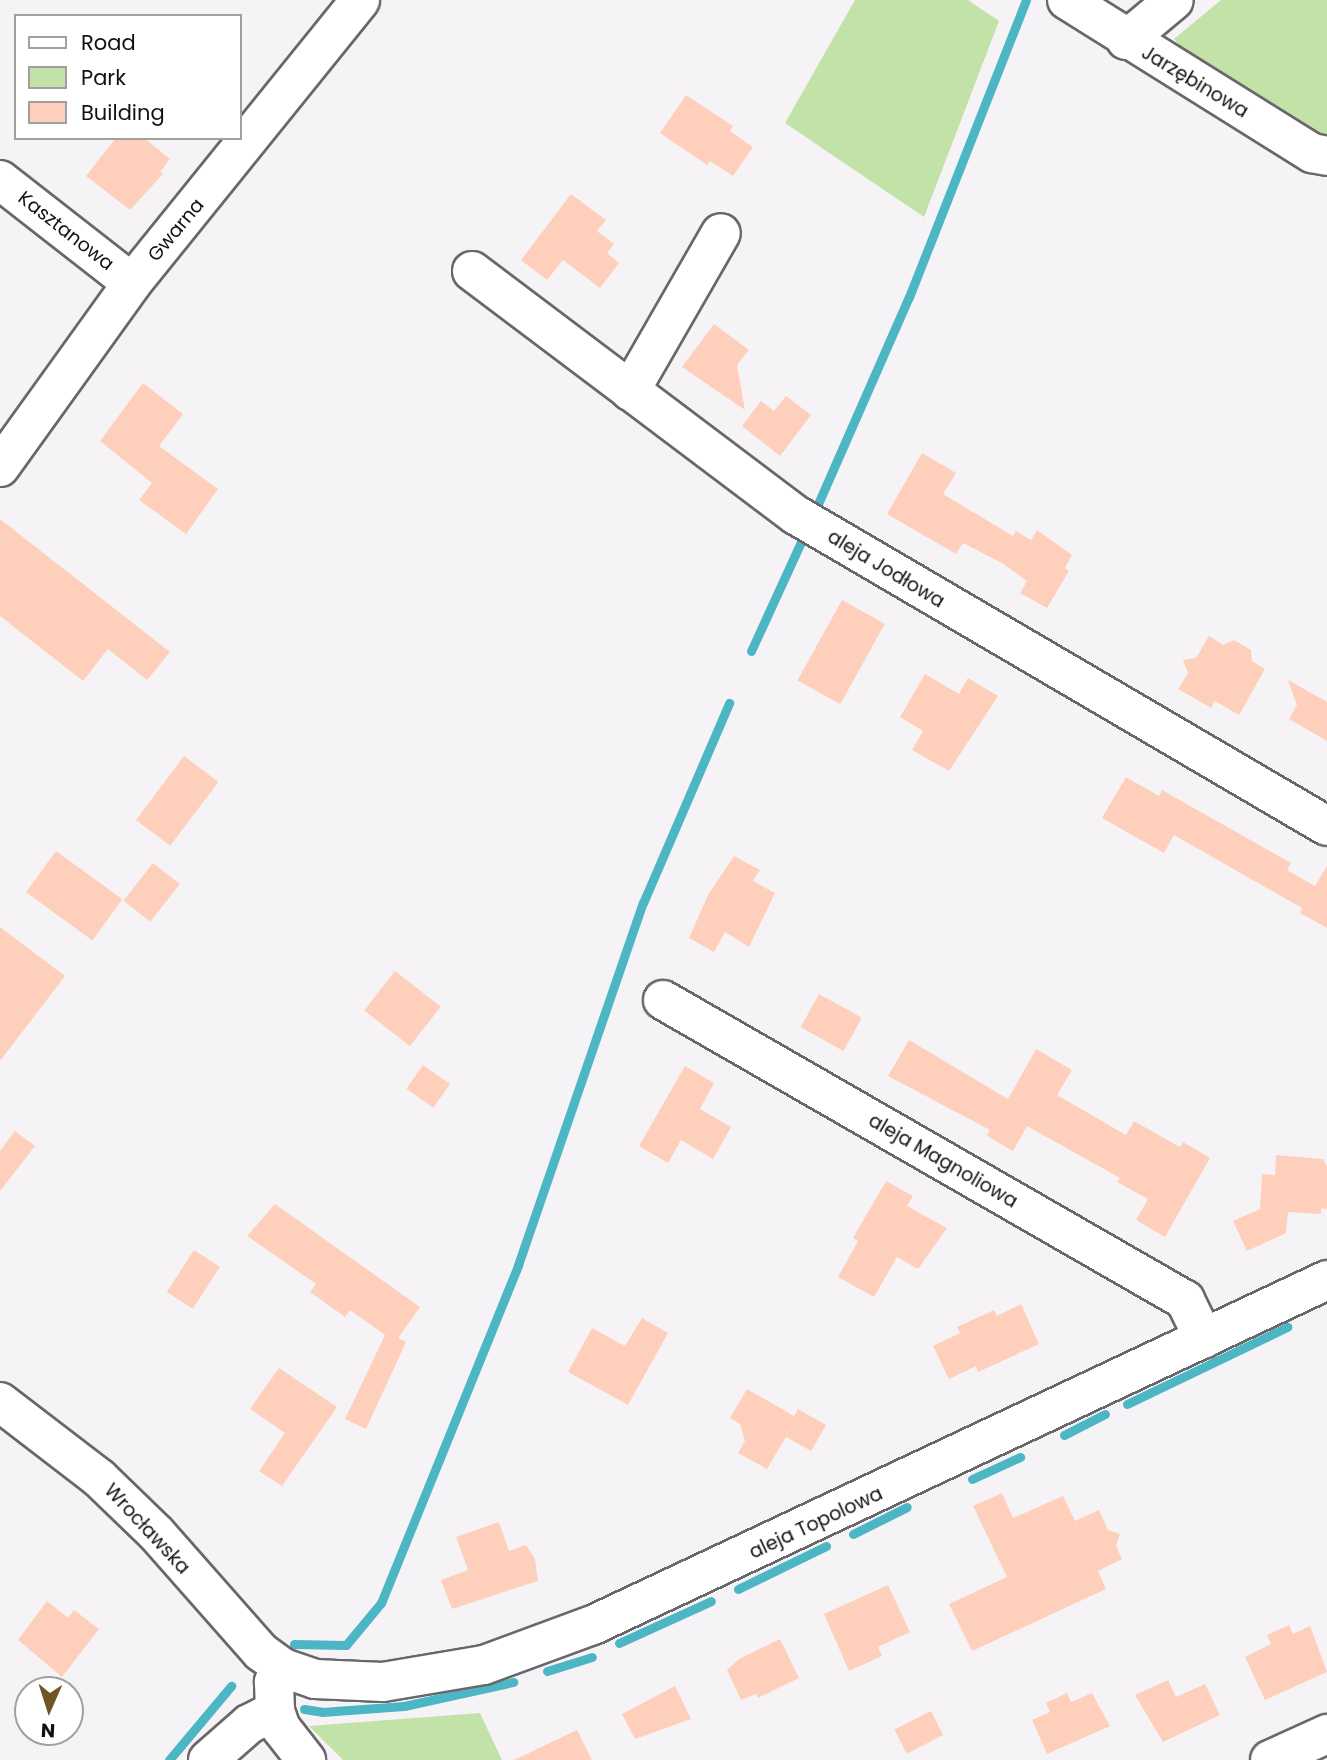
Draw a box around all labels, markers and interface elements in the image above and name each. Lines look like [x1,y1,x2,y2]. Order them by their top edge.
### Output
legend [14,14,242,140]
text: Road [81,28,136,57]
street label: Jarzębinowa [1137,41,1253,123]
text: Park [81,63,126,92]
text: Building [81,98,165,127]
street label: Kasztanowa [14,187,118,275]
street label: Gwarna [143,194,209,266]
street label: aleja Jodłowa [823,525,949,613]
street label: aleja Magnoliowa [864,1109,1022,1213]
street label: Wrocławska [99,1479,195,1579]
street label: aleja Topolowa [746,1482,886,1564]
north arrow [14,1676,84,1746]
text: N [40,1717,56,1744]

